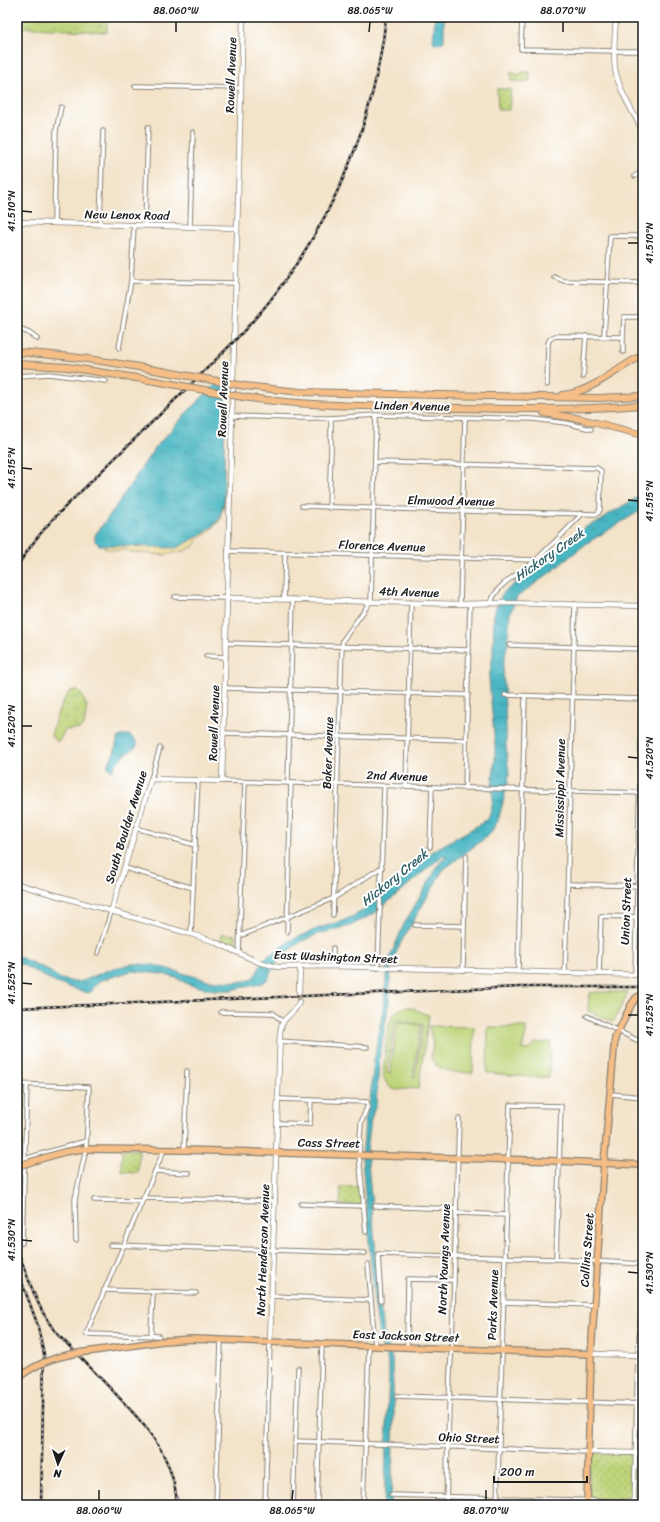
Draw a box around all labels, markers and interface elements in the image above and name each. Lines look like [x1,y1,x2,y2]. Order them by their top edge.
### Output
text: 88.060°W [153,2,199,20]
text: 88.065°W [347,2,393,20]
text: 88.070°W [540,2,586,20]
street label: Rowell Avenue [219,37,243,113]
text: 41.510°N [3,190,21,232]
street label: New Lenox Road [84,203,171,227]
text: 41.510°N [641,222,659,264]
street label: Rowell Avenue [211,361,235,437]
street label: Linden Avenue [374,394,450,418]
text: 41.515°N [3,447,21,489]
text: 41.515°N [641,480,659,522]
street label: Elmwood Avenue [407,489,495,513]
water label: Hickory Creek [509,521,590,587]
street label: Florence Avenue [338,533,426,559]
street label: 4th Avenue [378,580,440,604]
street label: Rowell Avenue [202,685,226,761]
text: 41.520°N [3,704,21,747]
street label: Baker Avenue [316,716,340,790]
text: 41.520°N [641,736,659,779]
street label: Mississippi Avenue [548,738,572,838]
street label: 2nd Avenue [366,764,428,788]
street label: South Boulder Avenue [98,768,154,886]
water label: Hickory Creek [355,842,434,912]
street label: Union Street [614,877,638,945]
street label: East Washington Street [273,944,399,970]
text: 41.525°N [3,962,21,1004]
text: 41.525°N [641,994,659,1036]
street label: Cass Street [298,1131,360,1155]
street label: North Henderson Avenue [250,1184,276,1316]
street label: North Youngs Avenue [431,1203,457,1315]
street label: Collins Street [573,1212,601,1288]
text: 41.530°N [3,1219,21,1261]
text: 41.530°N [641,1252,659,1294]
street label: Parks Avenue [481,1269,505,1341]
street label: East Jackson Street [352,1323,461,1349]
street label: Ohio Street [438,1426,500,1450]
north arrow [38,1444,78,1484]
scale bar [494,1458,587,1484]
text: 200 m [500,1461,534,1483]
text: N [53,1464,63,1483]
text: 88.060°W [76,1502,122,1520]
text: 88.065°W [269,1502,315,1520]
text: 88.070°W [463,1502,509,1520]

